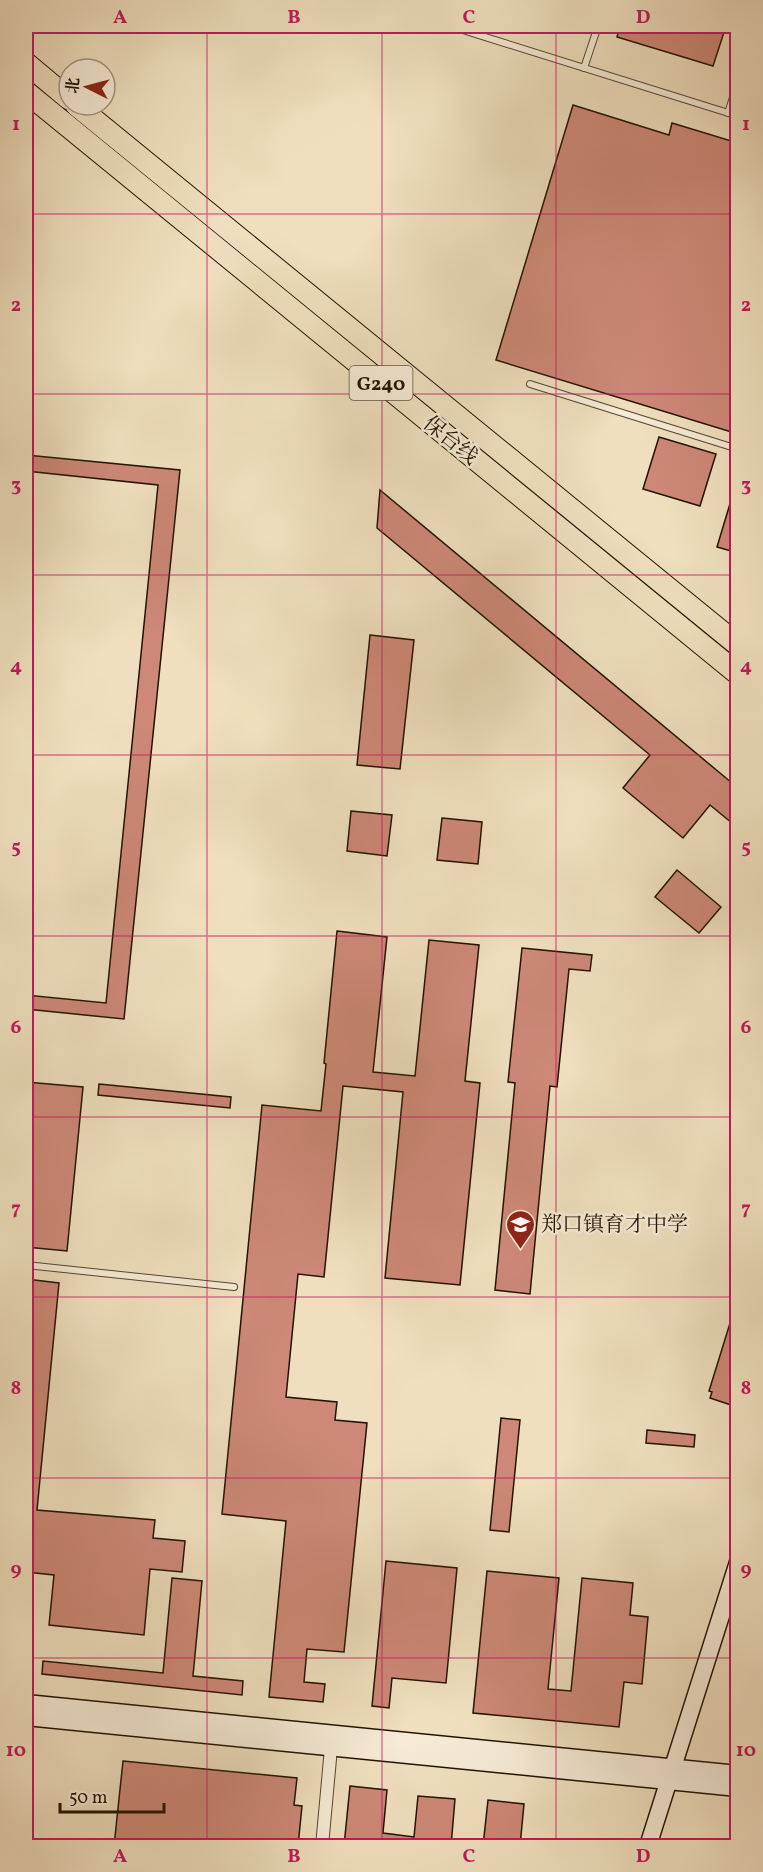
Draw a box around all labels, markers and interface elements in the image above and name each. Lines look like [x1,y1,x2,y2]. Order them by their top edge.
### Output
text: A [113,4,127,32]
text: B [287,4,301,32]
text: C [463,4,476,32]
text: D [636,4,650,32]
north arrow [57,57,117,117]
text: 北 [62,77,86,95]
text: 1 [12,111,20,139]
text: 1 [742,111,750,139]
text: 2 [11,292,21,320]
text: 2 [741,292,751,320]
road number: G240 [350,366,412,400]
street label: 保台线 [416,410,484,472]
text: 3 [11,472,21,500]
text: 3 [741,472,751,500]
text: 4 [10,653,22,681]
text: 4 [740,653,752,681]
text: 5 [11,834,21,862]
text: 5 [741,834,751,862]
text: 6 [11,1014,22,1042]
text: 6 [741,1014,752,1042]
text: 7 [11,1195,21,1223]
text: 7 [741,1195,751,1223]
school or university icon: 郑口镇育才中学 [504,1208,536,1250]
place label: 郑口镇育才中学 [541,1211,688,1240]
text: 8 [11,1375,21,1403]
text: 8 [741,1375,751,1403]
text: 9 [10,1556,22,1584]
text: 9 [740,1556,752,1584]
text: 10 [6,1737,26,1765]
text: 10 [736,1737,756,1765]
scale bar [60,1776,164,1814]
text: 50 m [69,1786,108,1811]
text: A [113,1843,127,1871]
text: B [287,1843,301,1871]
text: C [463,1843,476,1871]
text: D [636,1843,650,1871]

